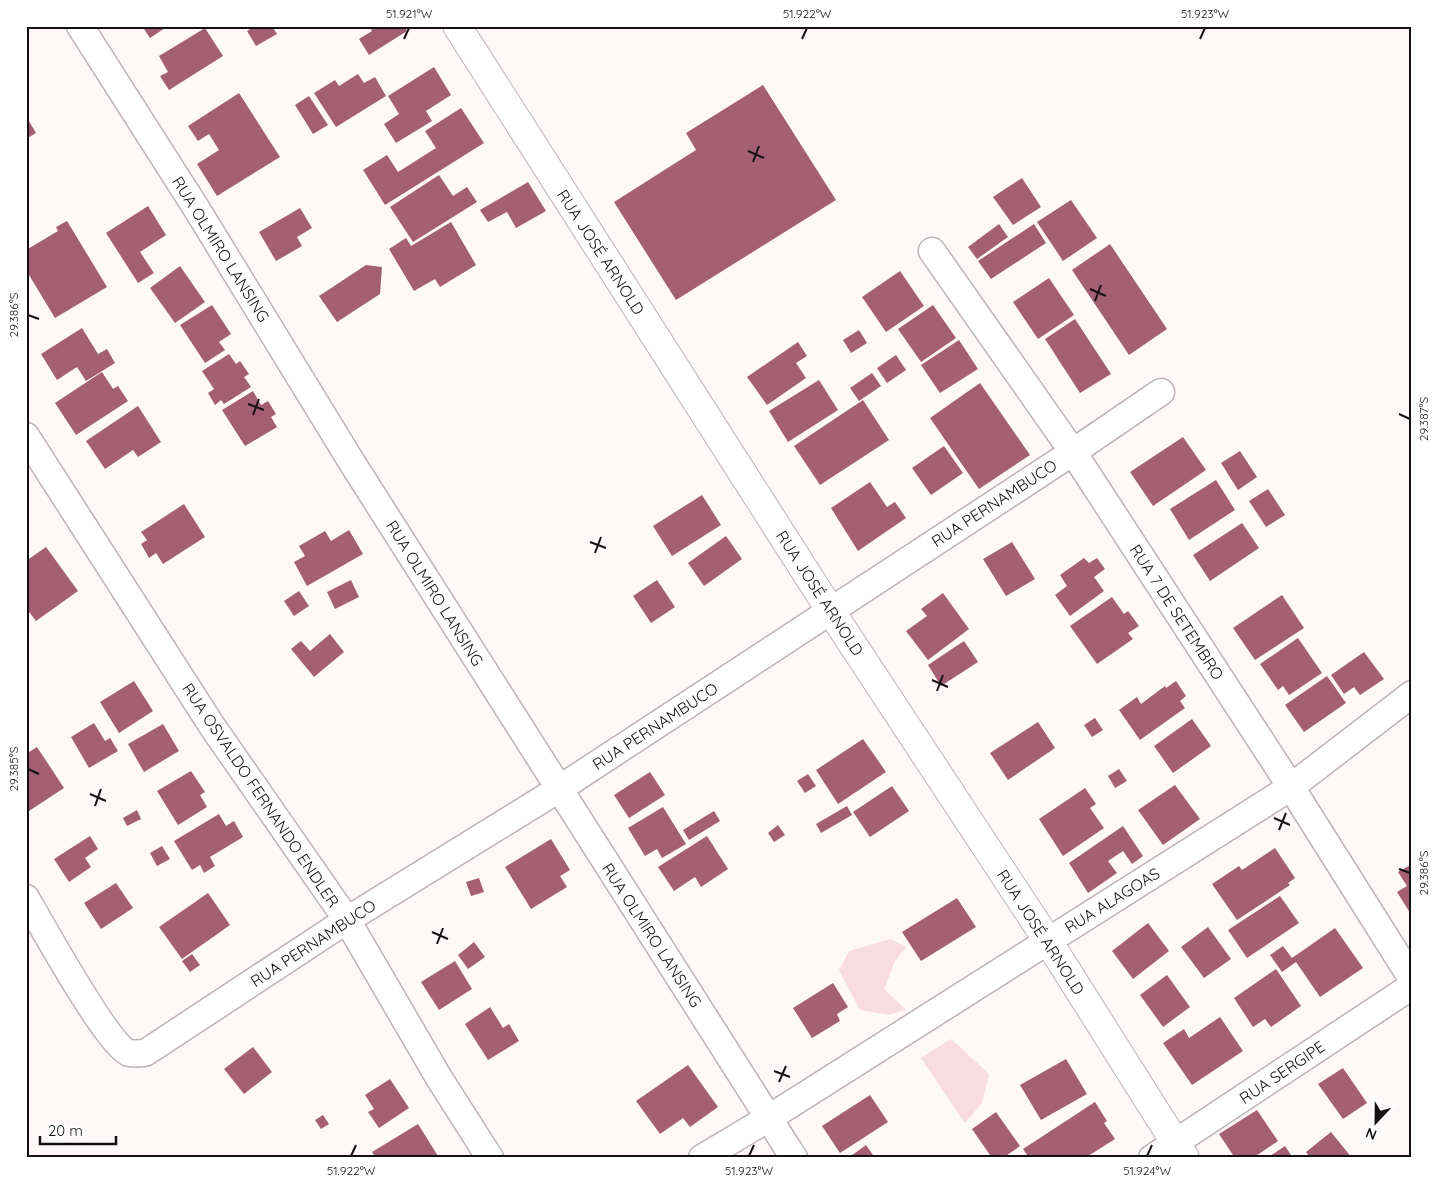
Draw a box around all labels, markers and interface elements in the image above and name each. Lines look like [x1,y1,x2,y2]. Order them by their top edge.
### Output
text: 51.921°W [386,6,433,21]
text: 51.922°W [783,6,832,21]
text: 51.923°W [1181,6,1230,21]
street label: RUA OLMIRO LANSING [168,172,274,326]
street label: RUA JOSÉ ARNOLD [553,186,649,318]
text: 29.386°S [6,292,21,338]
text: 29.387°S [1416,397,1431,441]
street label: RUA PERNAMBUCO [927,455,1061,551]
street label: RUA OLMIRO LANSING [382,516,488,670]
street label: RUA JOSÉ ARNOLD [772,527,868,659]
street label: RUA 7 DE SETEMBRO [1126,541,1228,683]
street label: RUA PERNAMBUCO [588,678,722,774]
street label: RUA OSVALDO FERNANDO ENDLER [178,679,344,911]
text: 29.385°S [6,746,21,792]
text: 29.386°S [1416,850,1431,896]
street label: RUA OLMIRO LANSING [598,859,706,1011]
street label: RUA ALAGOAS [1061,863,1163,937]
street label: RUA JOSÉ ARNOLD [993,866,1089,998]
street label: RUA PERNAMBUCO [246,895,380,991]
street label: RUA SERGIPE [1235,1036,1329,1108]
north arrow [1350,1096,1400,1146]
scale bar [40,1114,116,1146]
text: 20 m [48,1121,83,1140]
text: N [1363,1124,1379,1144]
text: 51.922°W [327,1163,376,1178]
text: 51.923°W [725,1163,774,1178]
text: 51.924°W [1123,1163,1172,1178]

